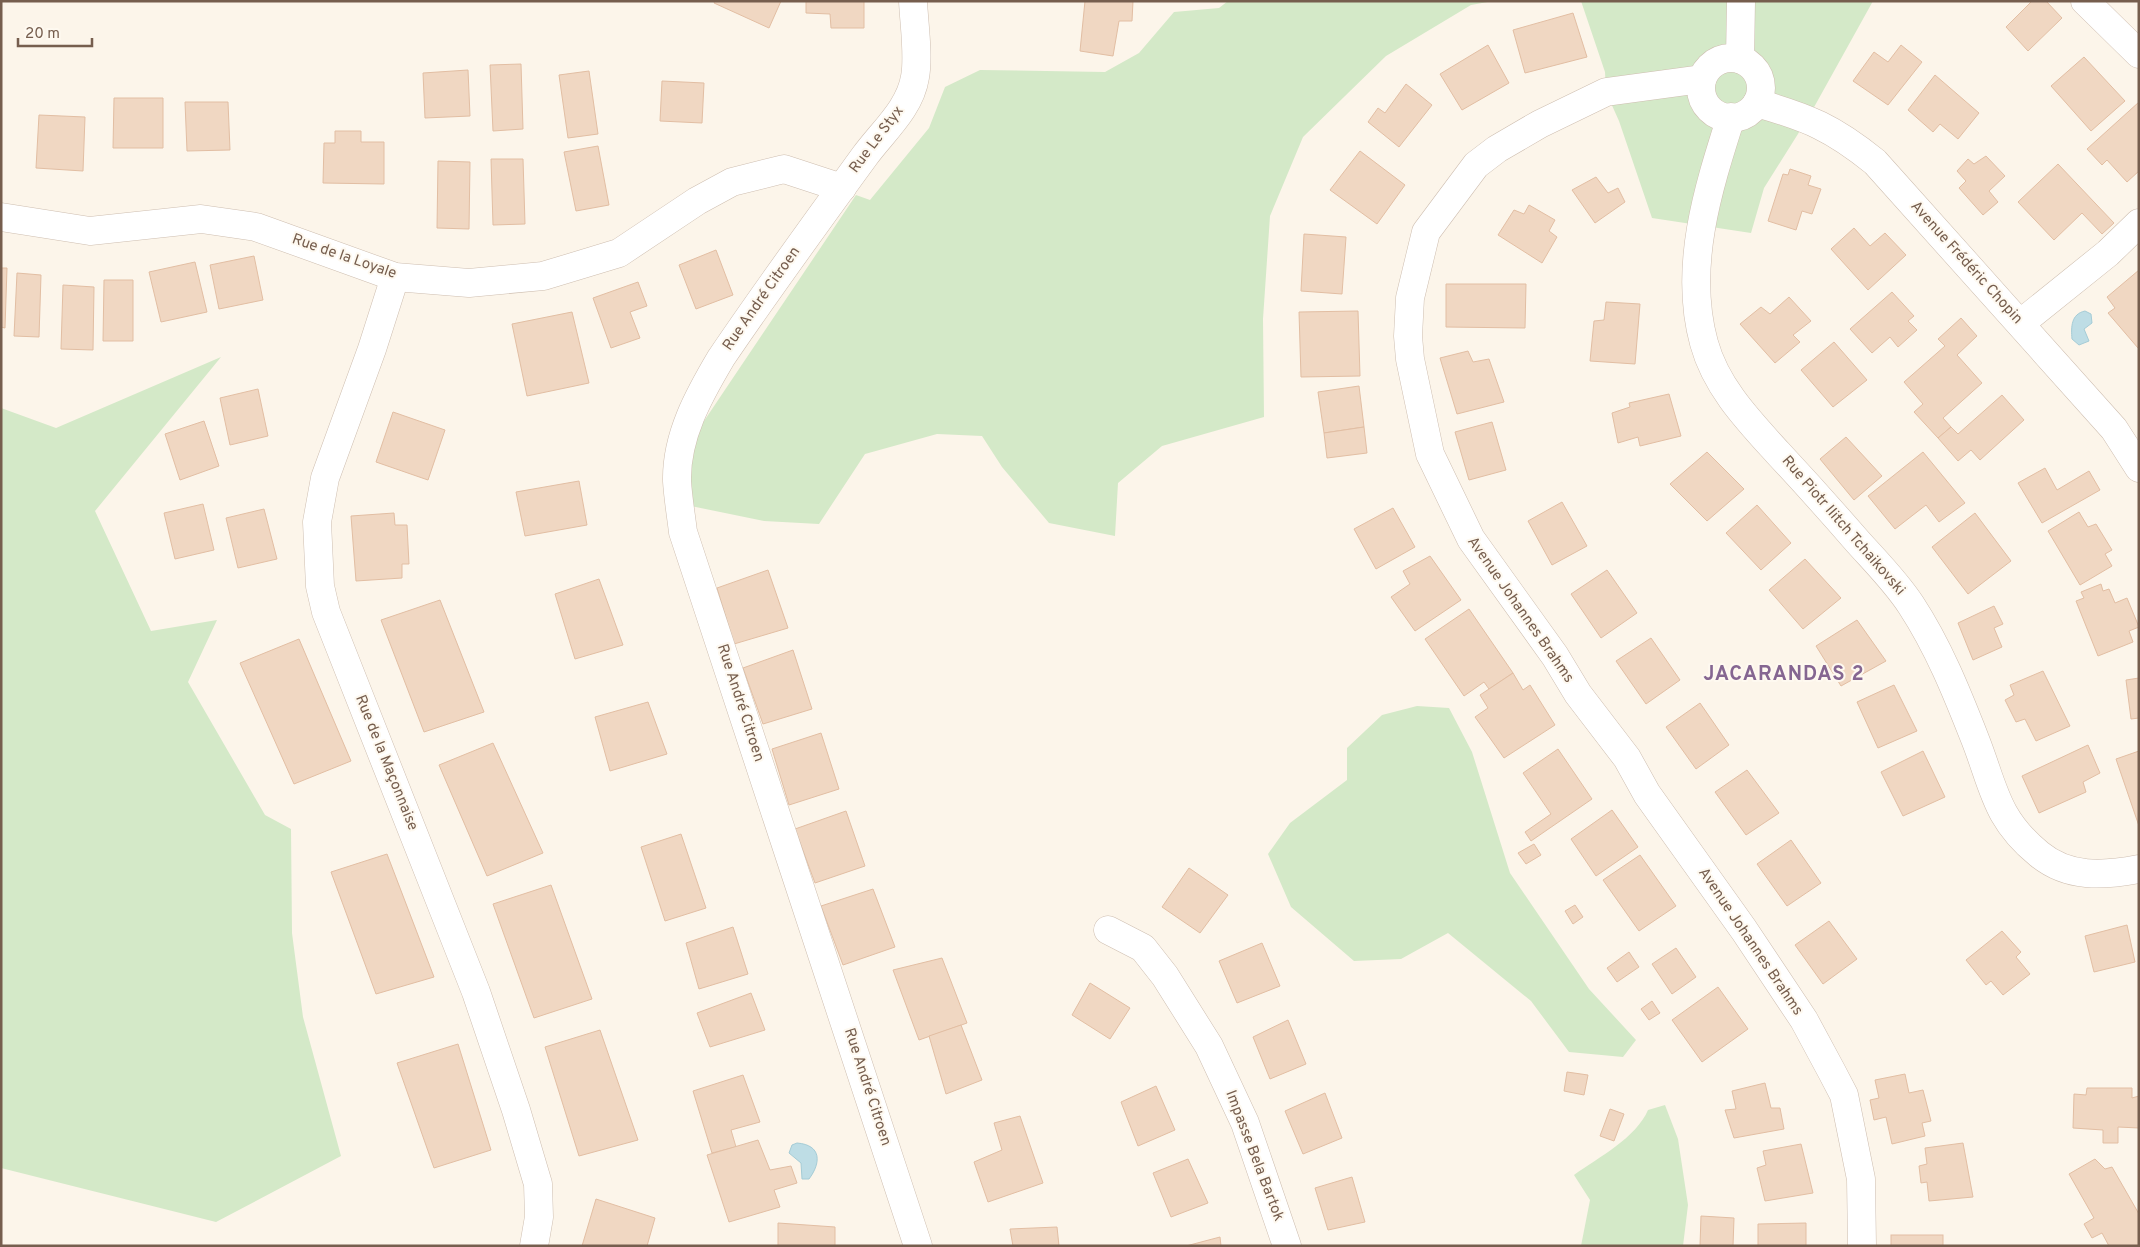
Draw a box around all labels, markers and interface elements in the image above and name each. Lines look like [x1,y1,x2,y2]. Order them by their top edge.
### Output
scale bar [18,15,91,47]
text: 20 m [25,25,60,44]
street label: Rue Le Styx [846,102,909,177]
street label: Avenue Frédéric Chopin [1906,198,2026,328]
street label: Rue de la Loyale [289,230,399,284]
street label: Rue André Citroen [719,243,805,355]
street label: Rue Piotr Ilitch Tchaikovski [1777,452,1909,600]
street label: Avenue Johannes Brahms [1462,533,1578,687]
street label: Rue André Citroen [712,642,768,764]
district label: JACARANDAS 2 [1703,662,1865,688]
street label: Rue de la Maçonnaise [350,692,422,834]
street label: Avenue Johannes Brahms [1693,864,1807,1020]
street label: Rue André Citroen [839,1026,895,1148]
street label: Impasse Bela Bartok [1220,1088,1288,1224]

